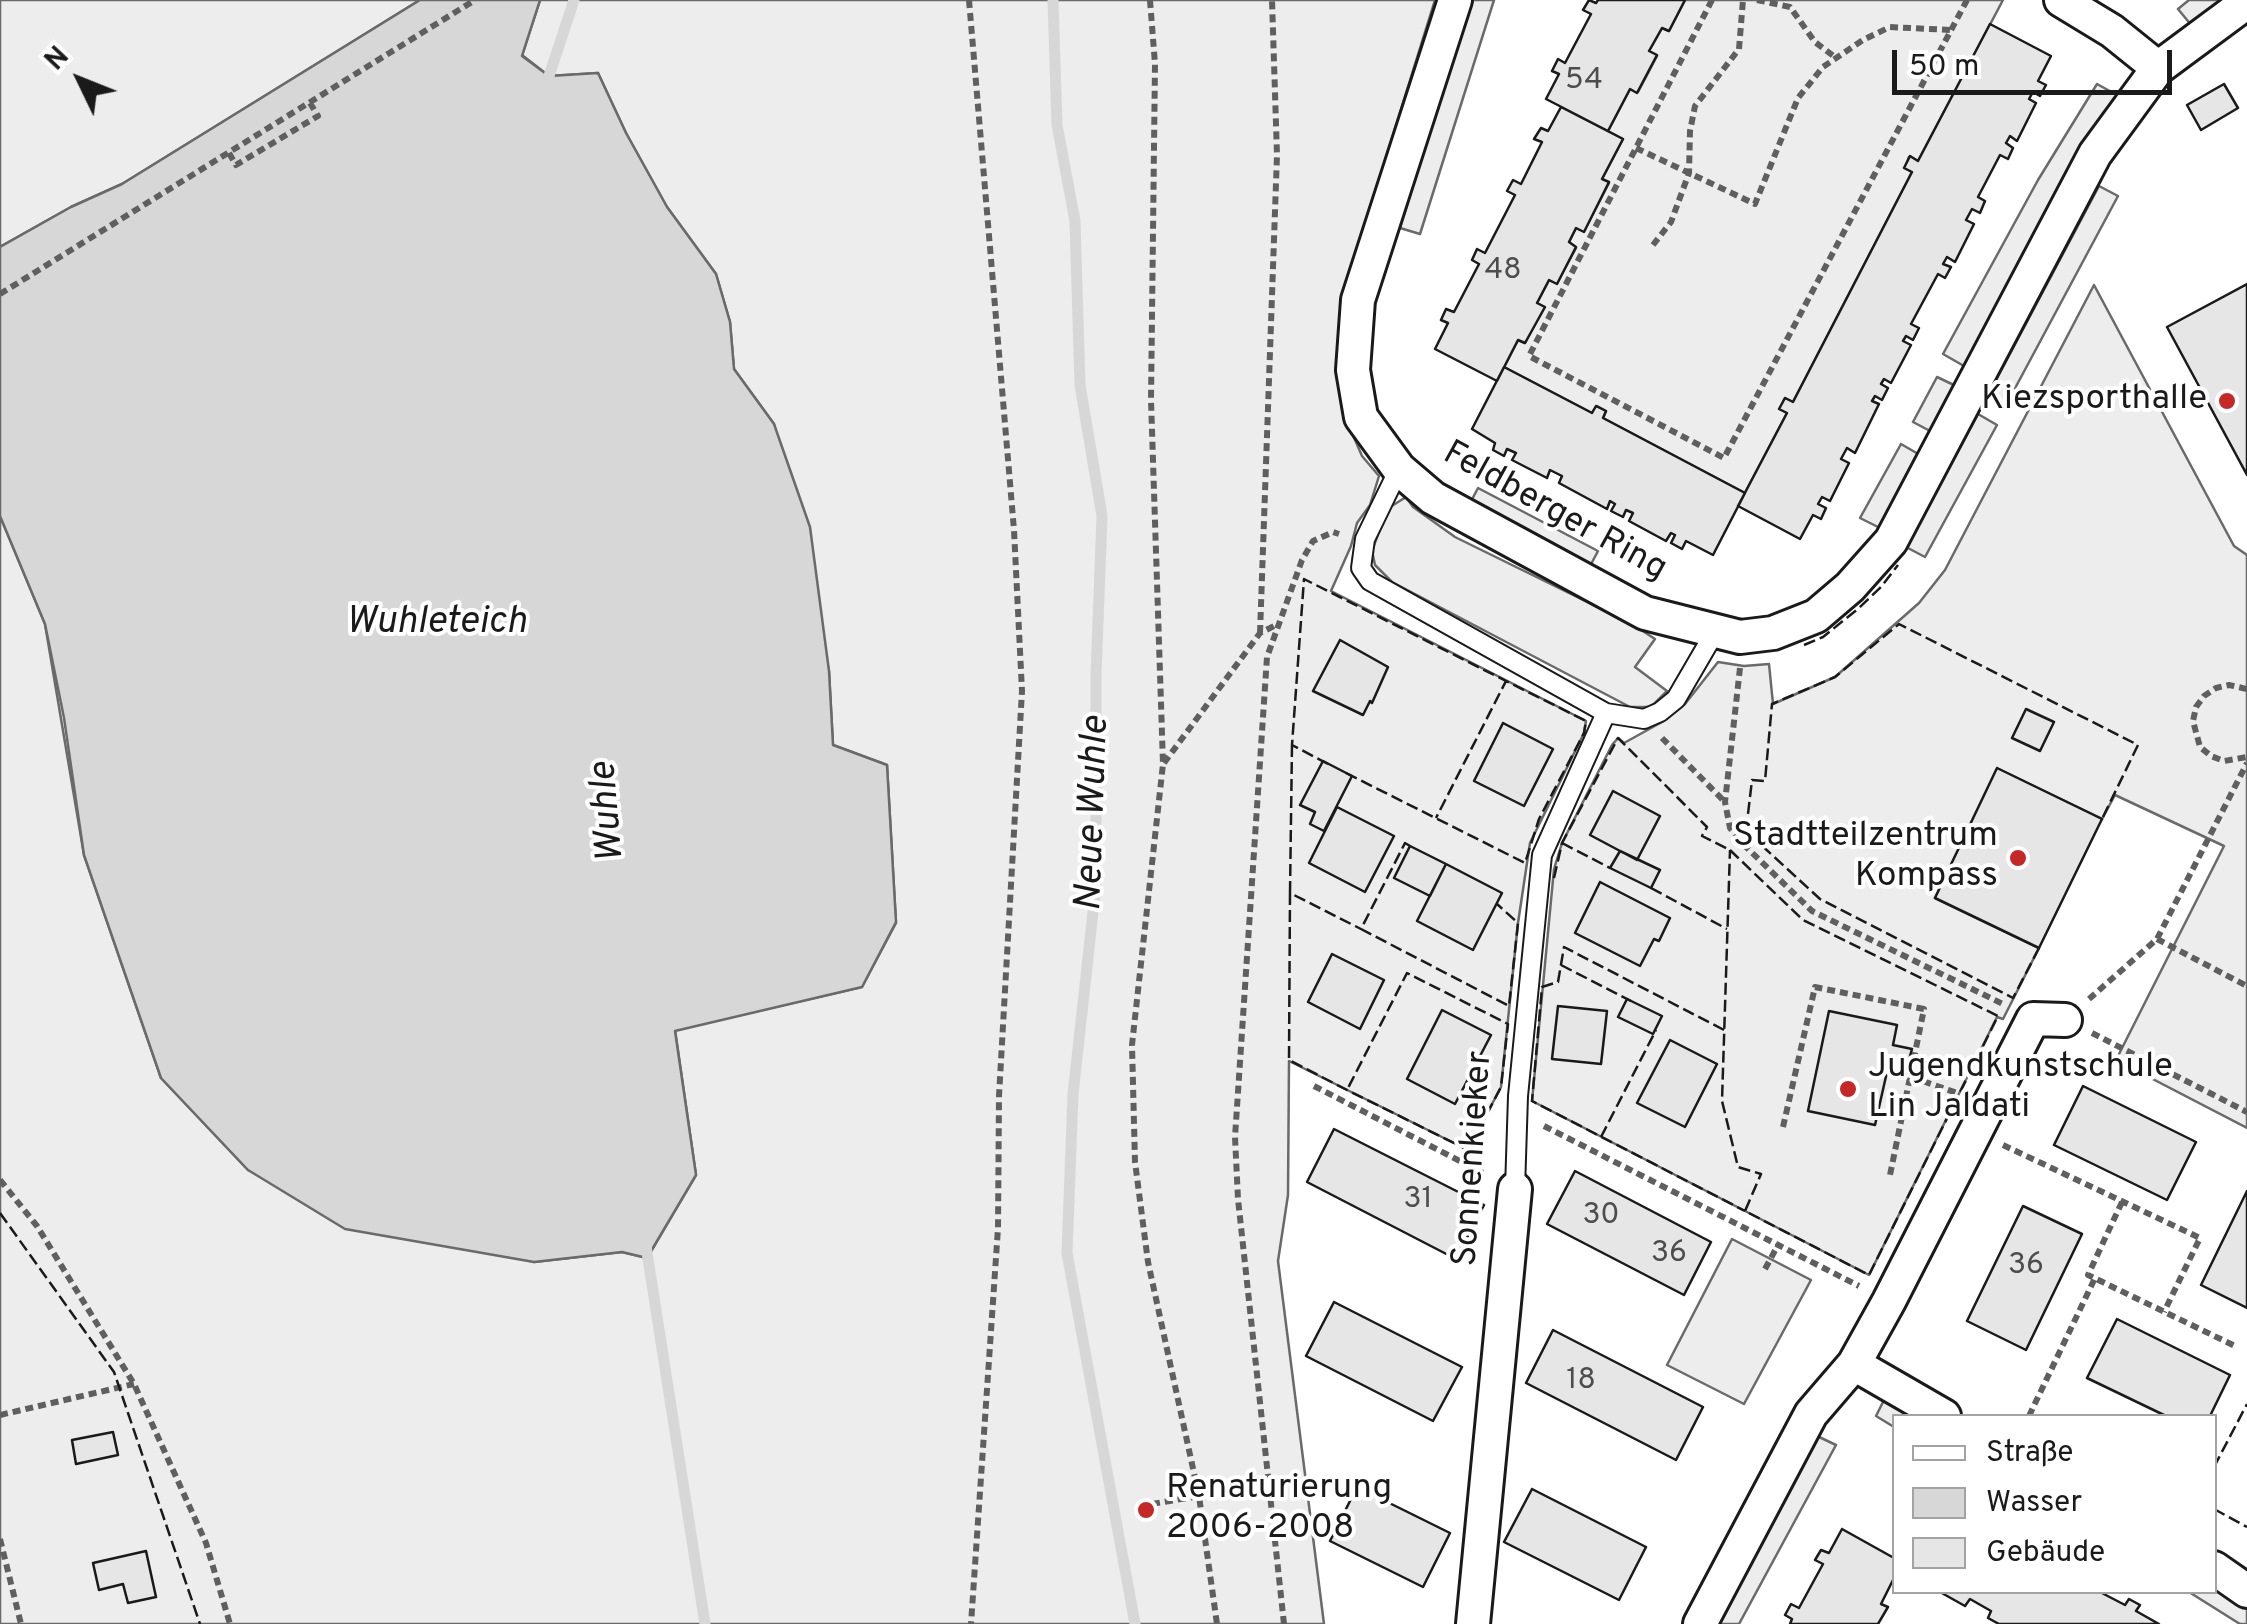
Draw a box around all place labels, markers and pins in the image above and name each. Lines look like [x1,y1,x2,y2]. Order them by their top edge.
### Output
place label: Kiezsporthalle [1981,380,2207,422]
marker: Kiezsporthalle [2216,390,2238,412]
place label: Stadtteilzentrum Kompass [1733,817,1998,899]
marker: Stadtteilzentrum Kompass [2007,847,2029,869]
place label: Jugendkunstschule Lin Jaldati [1868,1048,2173,1130]
marker: Jugendkunstschule Lin Jaldati [1837,1078,1859,1100]
place label: Renaturierung 2006-2008 [1166,1469,1392,1551]
marker: Renaturierung 2006-2008 [1135,1499,1157,1521]

